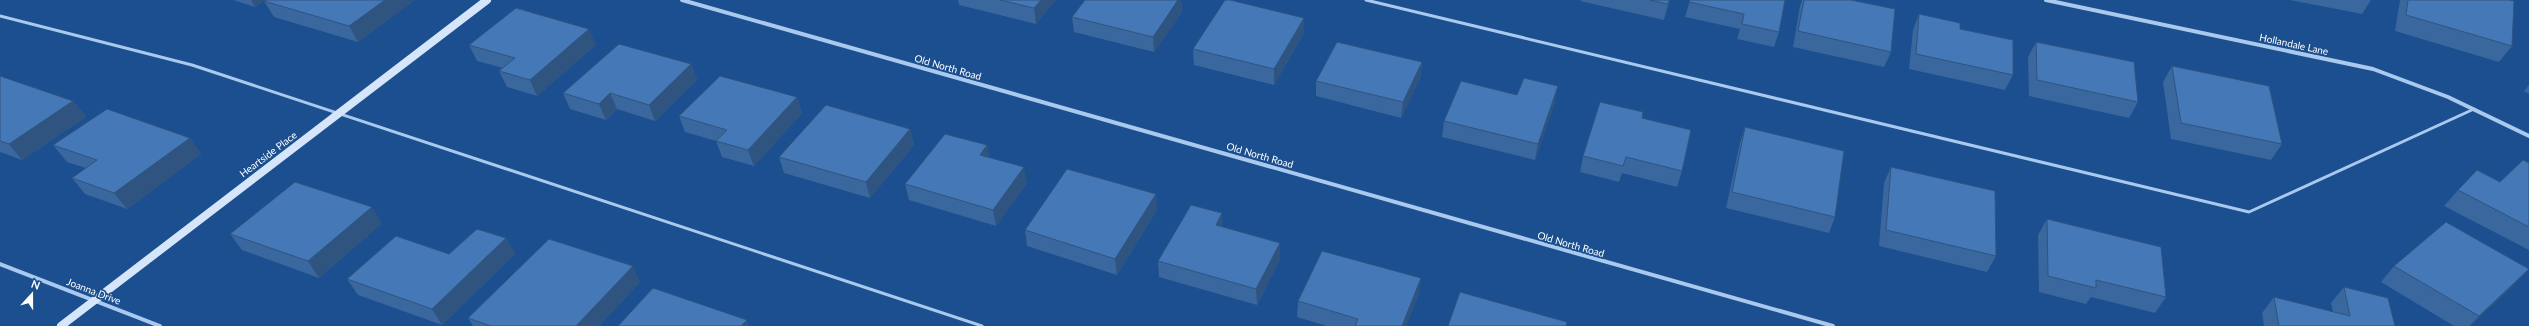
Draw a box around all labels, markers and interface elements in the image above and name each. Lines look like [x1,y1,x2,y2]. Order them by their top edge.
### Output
street label: Hollandale Lane [2258,31,2330,57]
street label: Old North Road [913,52,983,82]
street label: Heartside Place [237,129,299,179]
street label: Old North Road [1225,140,1295,170]
street label: Old North Road [1536,229,1606,259]
north arrow [12,274,52,314]
street label: Joanna Drive [65,275,123,307]
text: N [29,277,42,292]

